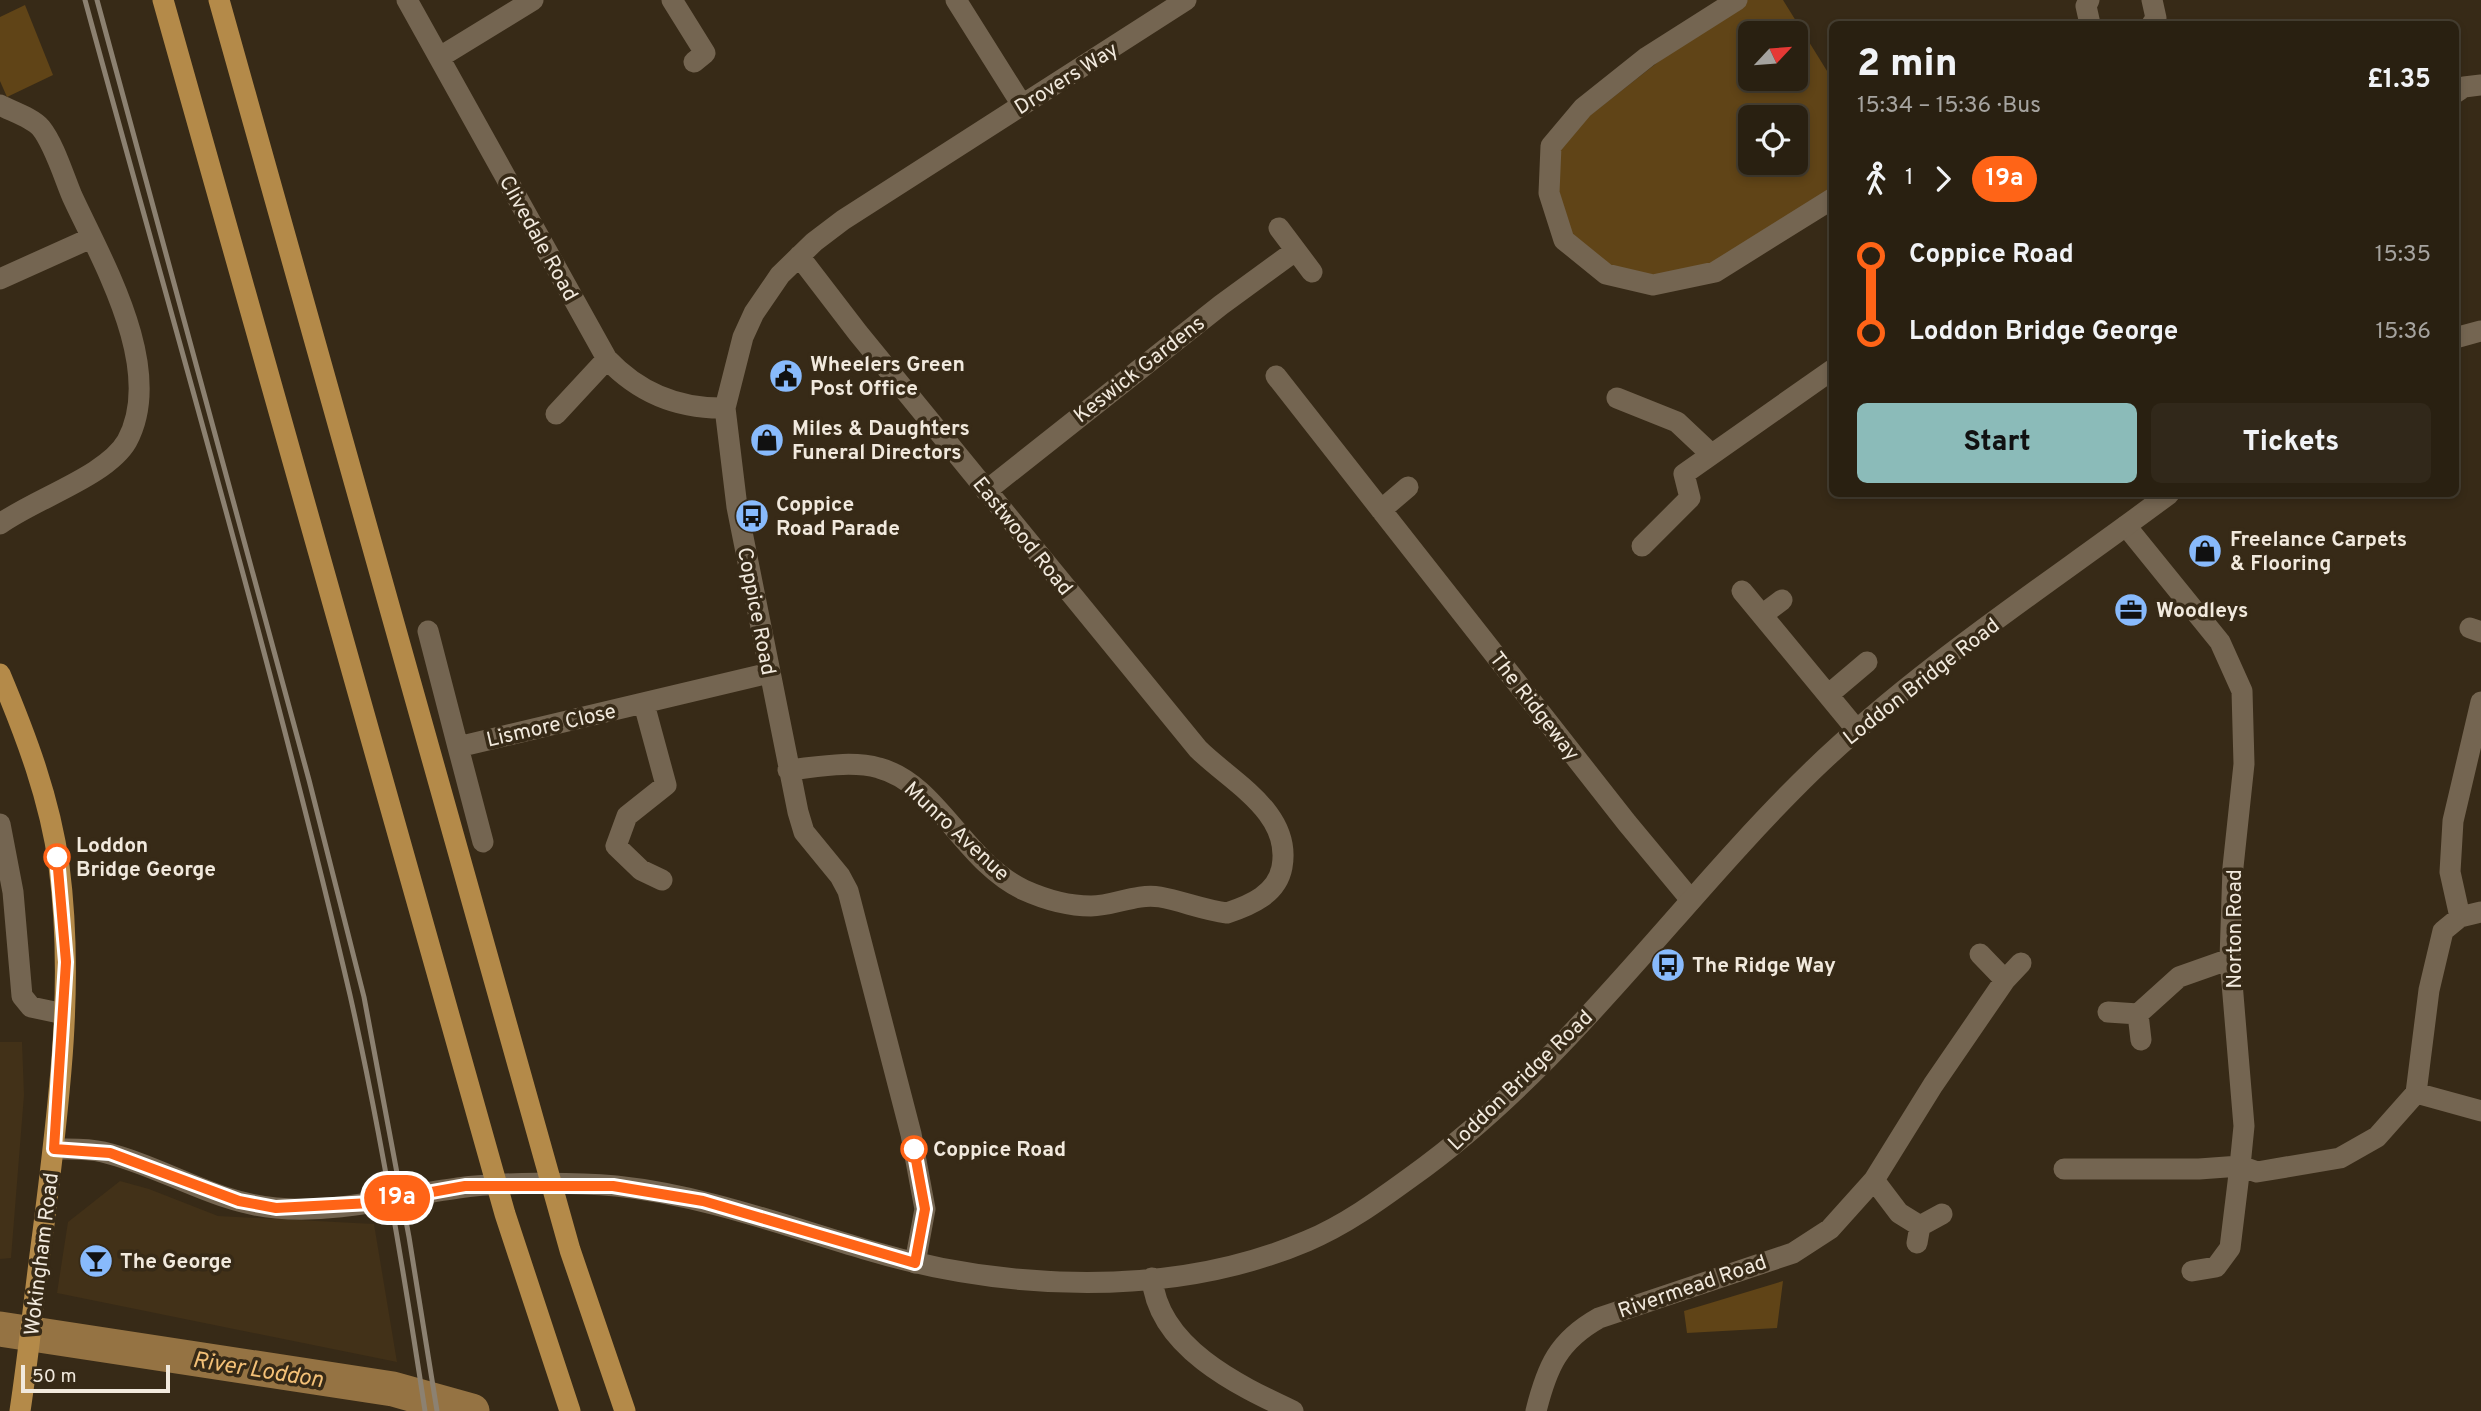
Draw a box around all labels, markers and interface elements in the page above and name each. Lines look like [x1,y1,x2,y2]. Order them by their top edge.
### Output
north arrow [1738,21,1808,91]
map controls [1738,21,1808,175]
street label: Drovers Way [1010,37,1124,122]
text: 2 min [1857,41,1958,90]
text: £1.35 [2367,64,2431,97]
text: 15:34 – 15:36 · Bus [1857,92,2041,121]
button: locate [1738,105,1808,175]
icon: walk [1857,160,1895,198]
icon: forward [1924,160,1962,198]
text: 1 [1905,164,1914,193]
text: 19a [1986,164,2023,194]
street label: Clivedale Road [492,171,583,306]
text: Coppice Road [1909,239,2074,272]
text: 15:35 [2375,241,2431,270]
street label: Keswick Gardens [1069,310,1211,430]
text: Loddon Bridge George [1909,316,2178,349]
text: 15:36 [2375,318,2431,347]
place label: Wheelers Green Post Office [810,352,965,403]
public building icon: Wheelers Green Post Office [767,357,805,395]
button: Start [1857,403,2137,483]
button: Tickets [2151,403,2431,483]
place label: Miles & Daughters Funeral Directors [792,416,970,467]
shop icon: Miles & Daughters Funeral Directors [748,421,786,459]
street label: Eastwood Road [966,472,1078,602]
place label: Coppice Road Parade [776,492,900,543]
bus stop icon: Coppice Road Parade [733,497,771,535]
place label: Freelance Carpets & Flooring [2230,527,2407,578]
shop icon: Freelance Carpets & Flooring [2186,532,2224,570]
street label: Coppice Road [730,545,781,678]
office icon: Woodleys [2112,591,2150,629]
place label: Woodleys [2156,598,2248,625]
street label: Loddon Bridge Road [1838,613,2006,752]
street label: The Ridgeway [1483,647,1585,767]
street label: Lismore Close [484,698,619,754]
street label: Munro Avenue [898,776,1014,888]
place label: Loddon Bridge George [76,833,216,884]
marker: Loddon Bridge George [44,844,70,870]
street label: Norton Road [2222,869,2249,989]
bus stop icon: The Ridge Way [1649,946,1687,984]
place label: The Ridge Way [1692,953,1836,980]
street label: Loddon Bridge Road [1443,1005,1599,1157]
marker: Coppice Road [901,1136,927,1162]
place label: Coppice Road [933,1137,1066,1164]
street label: Wokingham Road [19,1171,66,1337]
line badge: 19a [357,1175,437,1221]
text: 19a [378,1183,416,1213]
bar icon: The George [77,1242,115,1280]
place label: The George [120,1249,232,1276]
street label: Rivermead Road [1615,1249,1770,1326]
water label: River Loddon [190,1347,325,1396]
scale bar [21,1362,170,1394]
text: 50 m [32,1365,77,1389]

